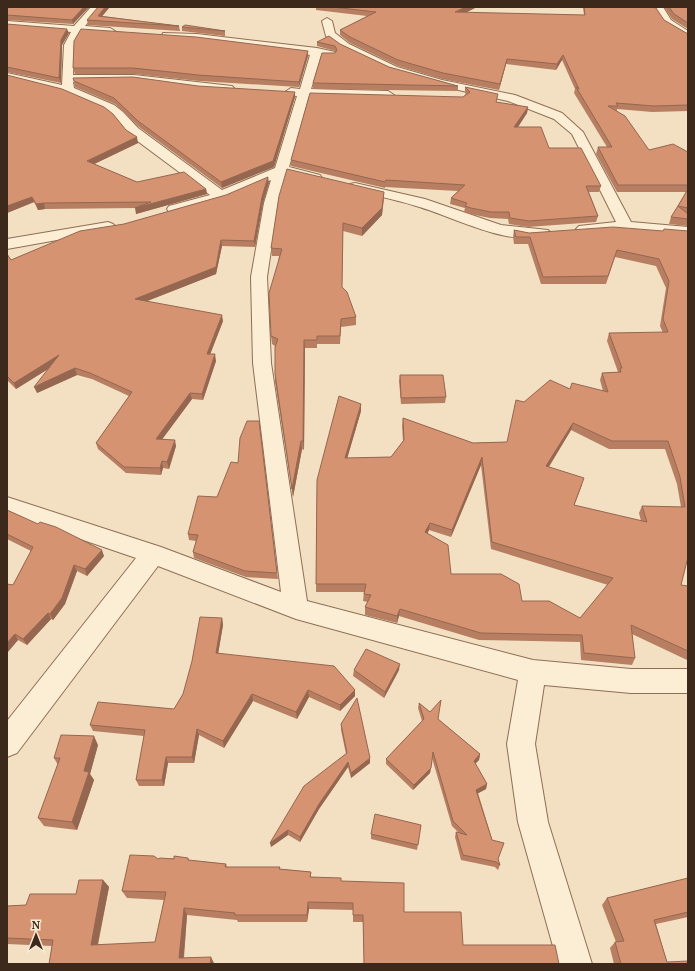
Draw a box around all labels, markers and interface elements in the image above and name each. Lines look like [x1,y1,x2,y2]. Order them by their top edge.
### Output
north arrow [16,915,56,955]
text: N [32,918,41,932]

